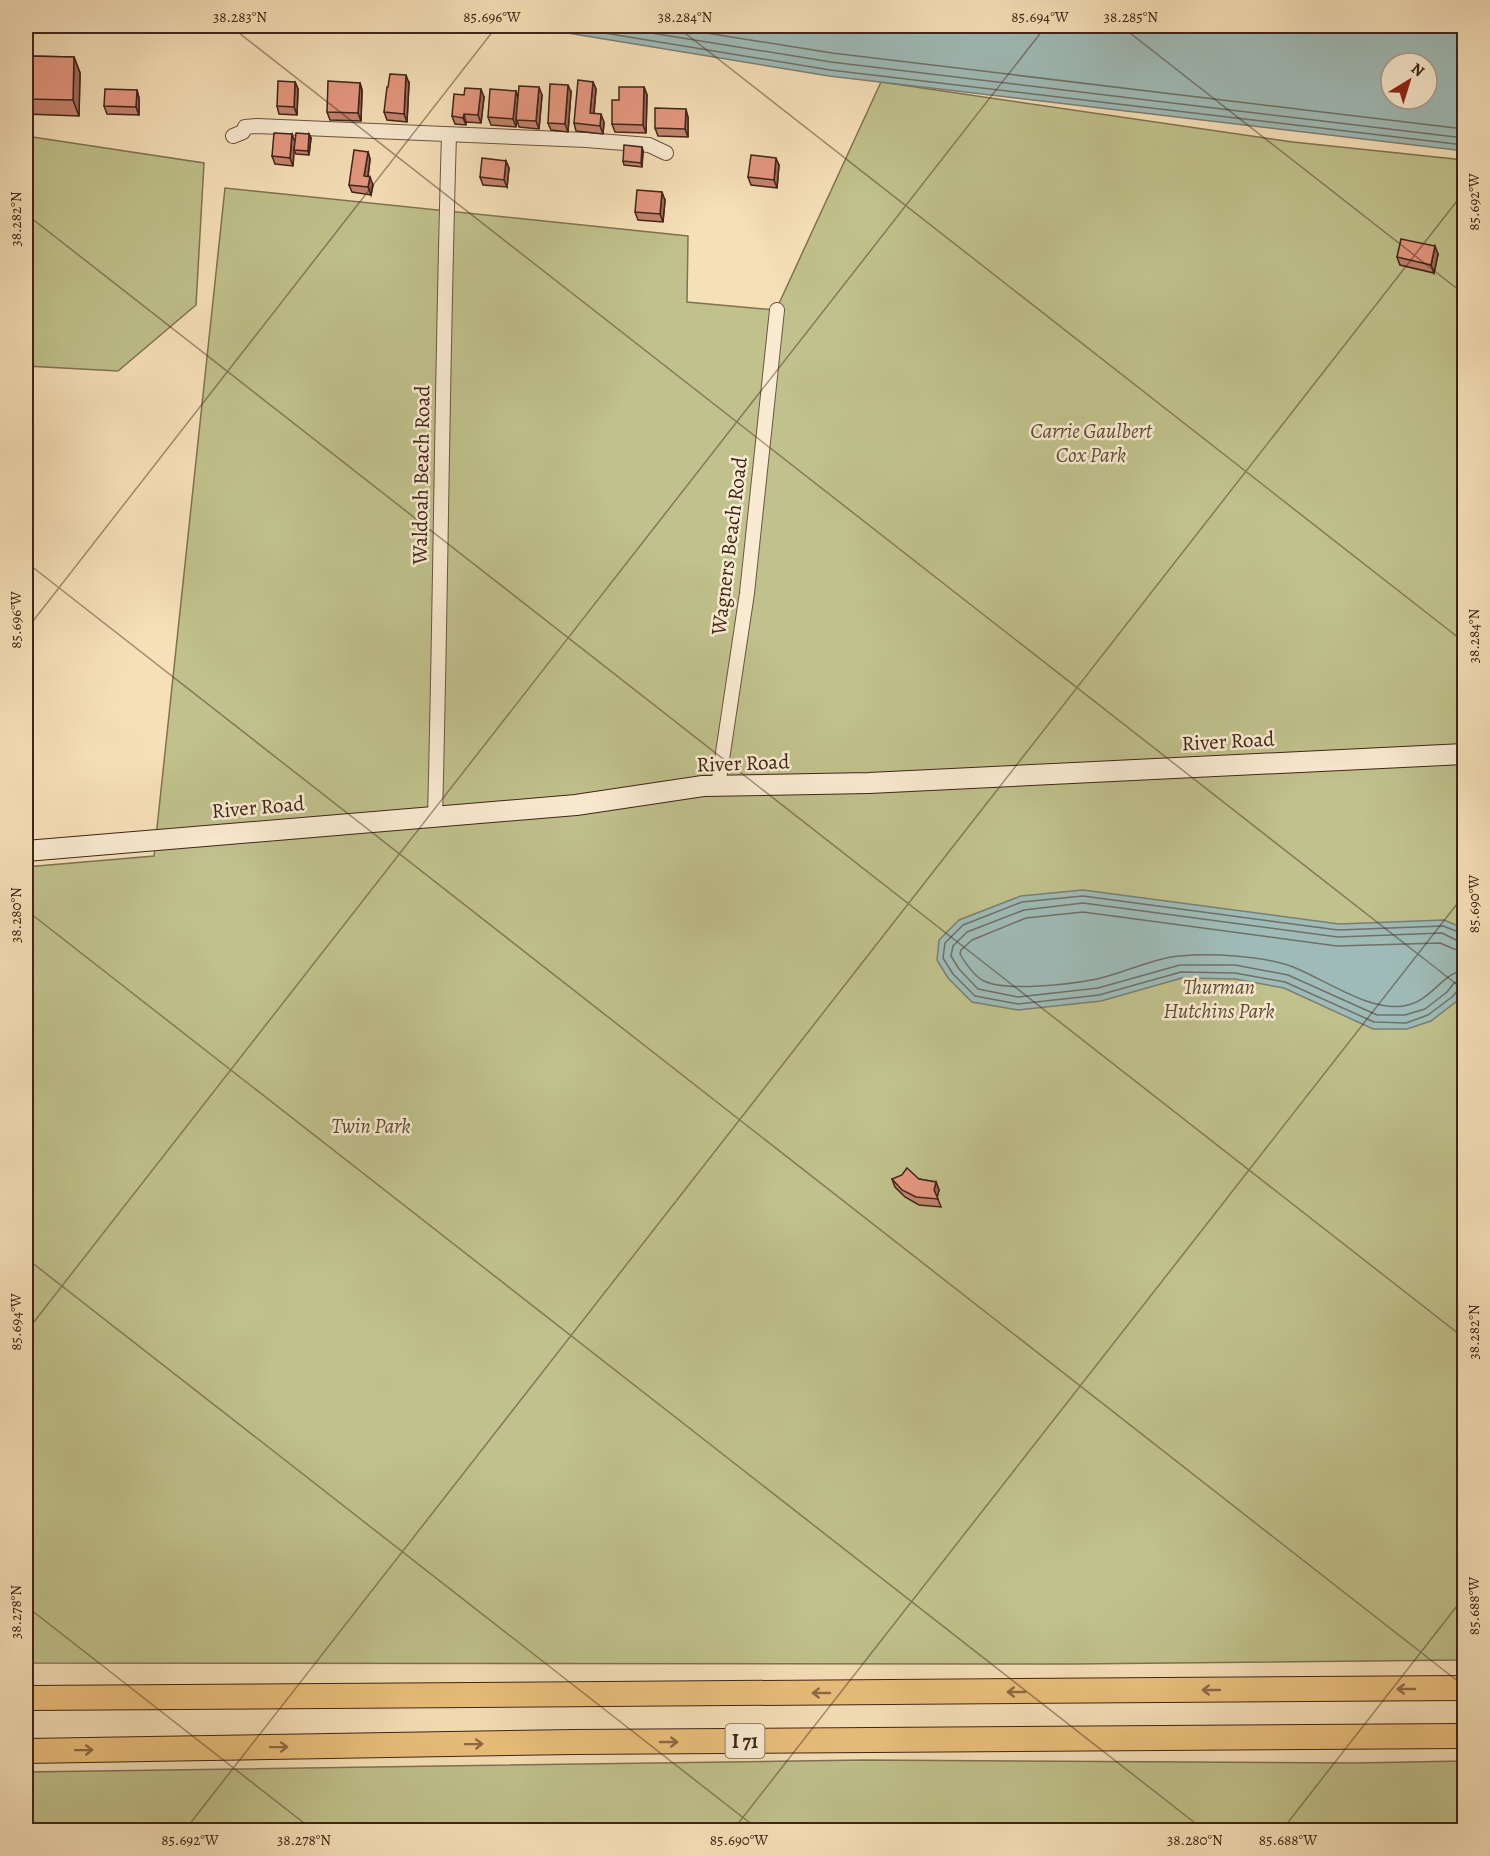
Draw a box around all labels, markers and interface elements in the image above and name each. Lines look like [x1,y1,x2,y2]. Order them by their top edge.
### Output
text: 38.283°N [213,7,267,27]
text: 85.696°W [463,7,521,27]
text: 38.284°N [658,7,713,27]
text: 85.694°W [1011,7,1069,27]
text: 38.285°N [1104,7,1158,27]
north arrow [1379,51,1439,111]
text: N [1406,58,1429,82]
text: 85.692°W [1464,173,1484,231]
text: 38.282°N [6,191,26,246]
street label: Waldoah Beach Road [405,384,437,566]
park label: Carrie Gaulbert Cox Park [1030,417,1153,469]
street label: Wagners Beach Road [704,455,754,638]
text: 85.696°W [6,591,26,649]
text: 38.284°N [1464,608,1484,663]
street label: River Road [1181,725,1276,757]
street label: River Road [696,747,791,779]
street label: River Road [211,789,306,825]
text: 85.690°W [1464,875,1484,933]
text: 38.280°N [6,887,26,943]
park label: Thurman Hutchins Park [1163,973,1275,1025]
park label: Twin Park [331,1112,411,1140]
text: 85.694°W [6,1293,26,1351]
text: 38.282°N [1464,1304,1484,1359]
text: 85.688°W [1464,1577,1484,1635]
text: 38.278°N [6,1585,26,1639]
one-way arrow [1397,1683,1417,1695]
one-way arrow [1202,1684,1222,1696]
one-way arrow [1007,1686,1027,1697]
one-way arrow [812,1687,832,1699]
road number: I 71 [726,1724,764,1758]
one-way arrow [658,1736,678,1747]
one-way arrow [463,1738,483,1750]
one-way arrow [268,1741,288,1753]
one-way arrow [73,1744,93,1756]
text: 85.692°W [161,1830,219,1850]
text: 38.278°N [277,1830,331,1850]
text: 85.690°W [710,1830,768,1850]
text: 38.280°N [1167,1830,1223,1850]
text: 85.688°W [1259,1830,1317,1850]

